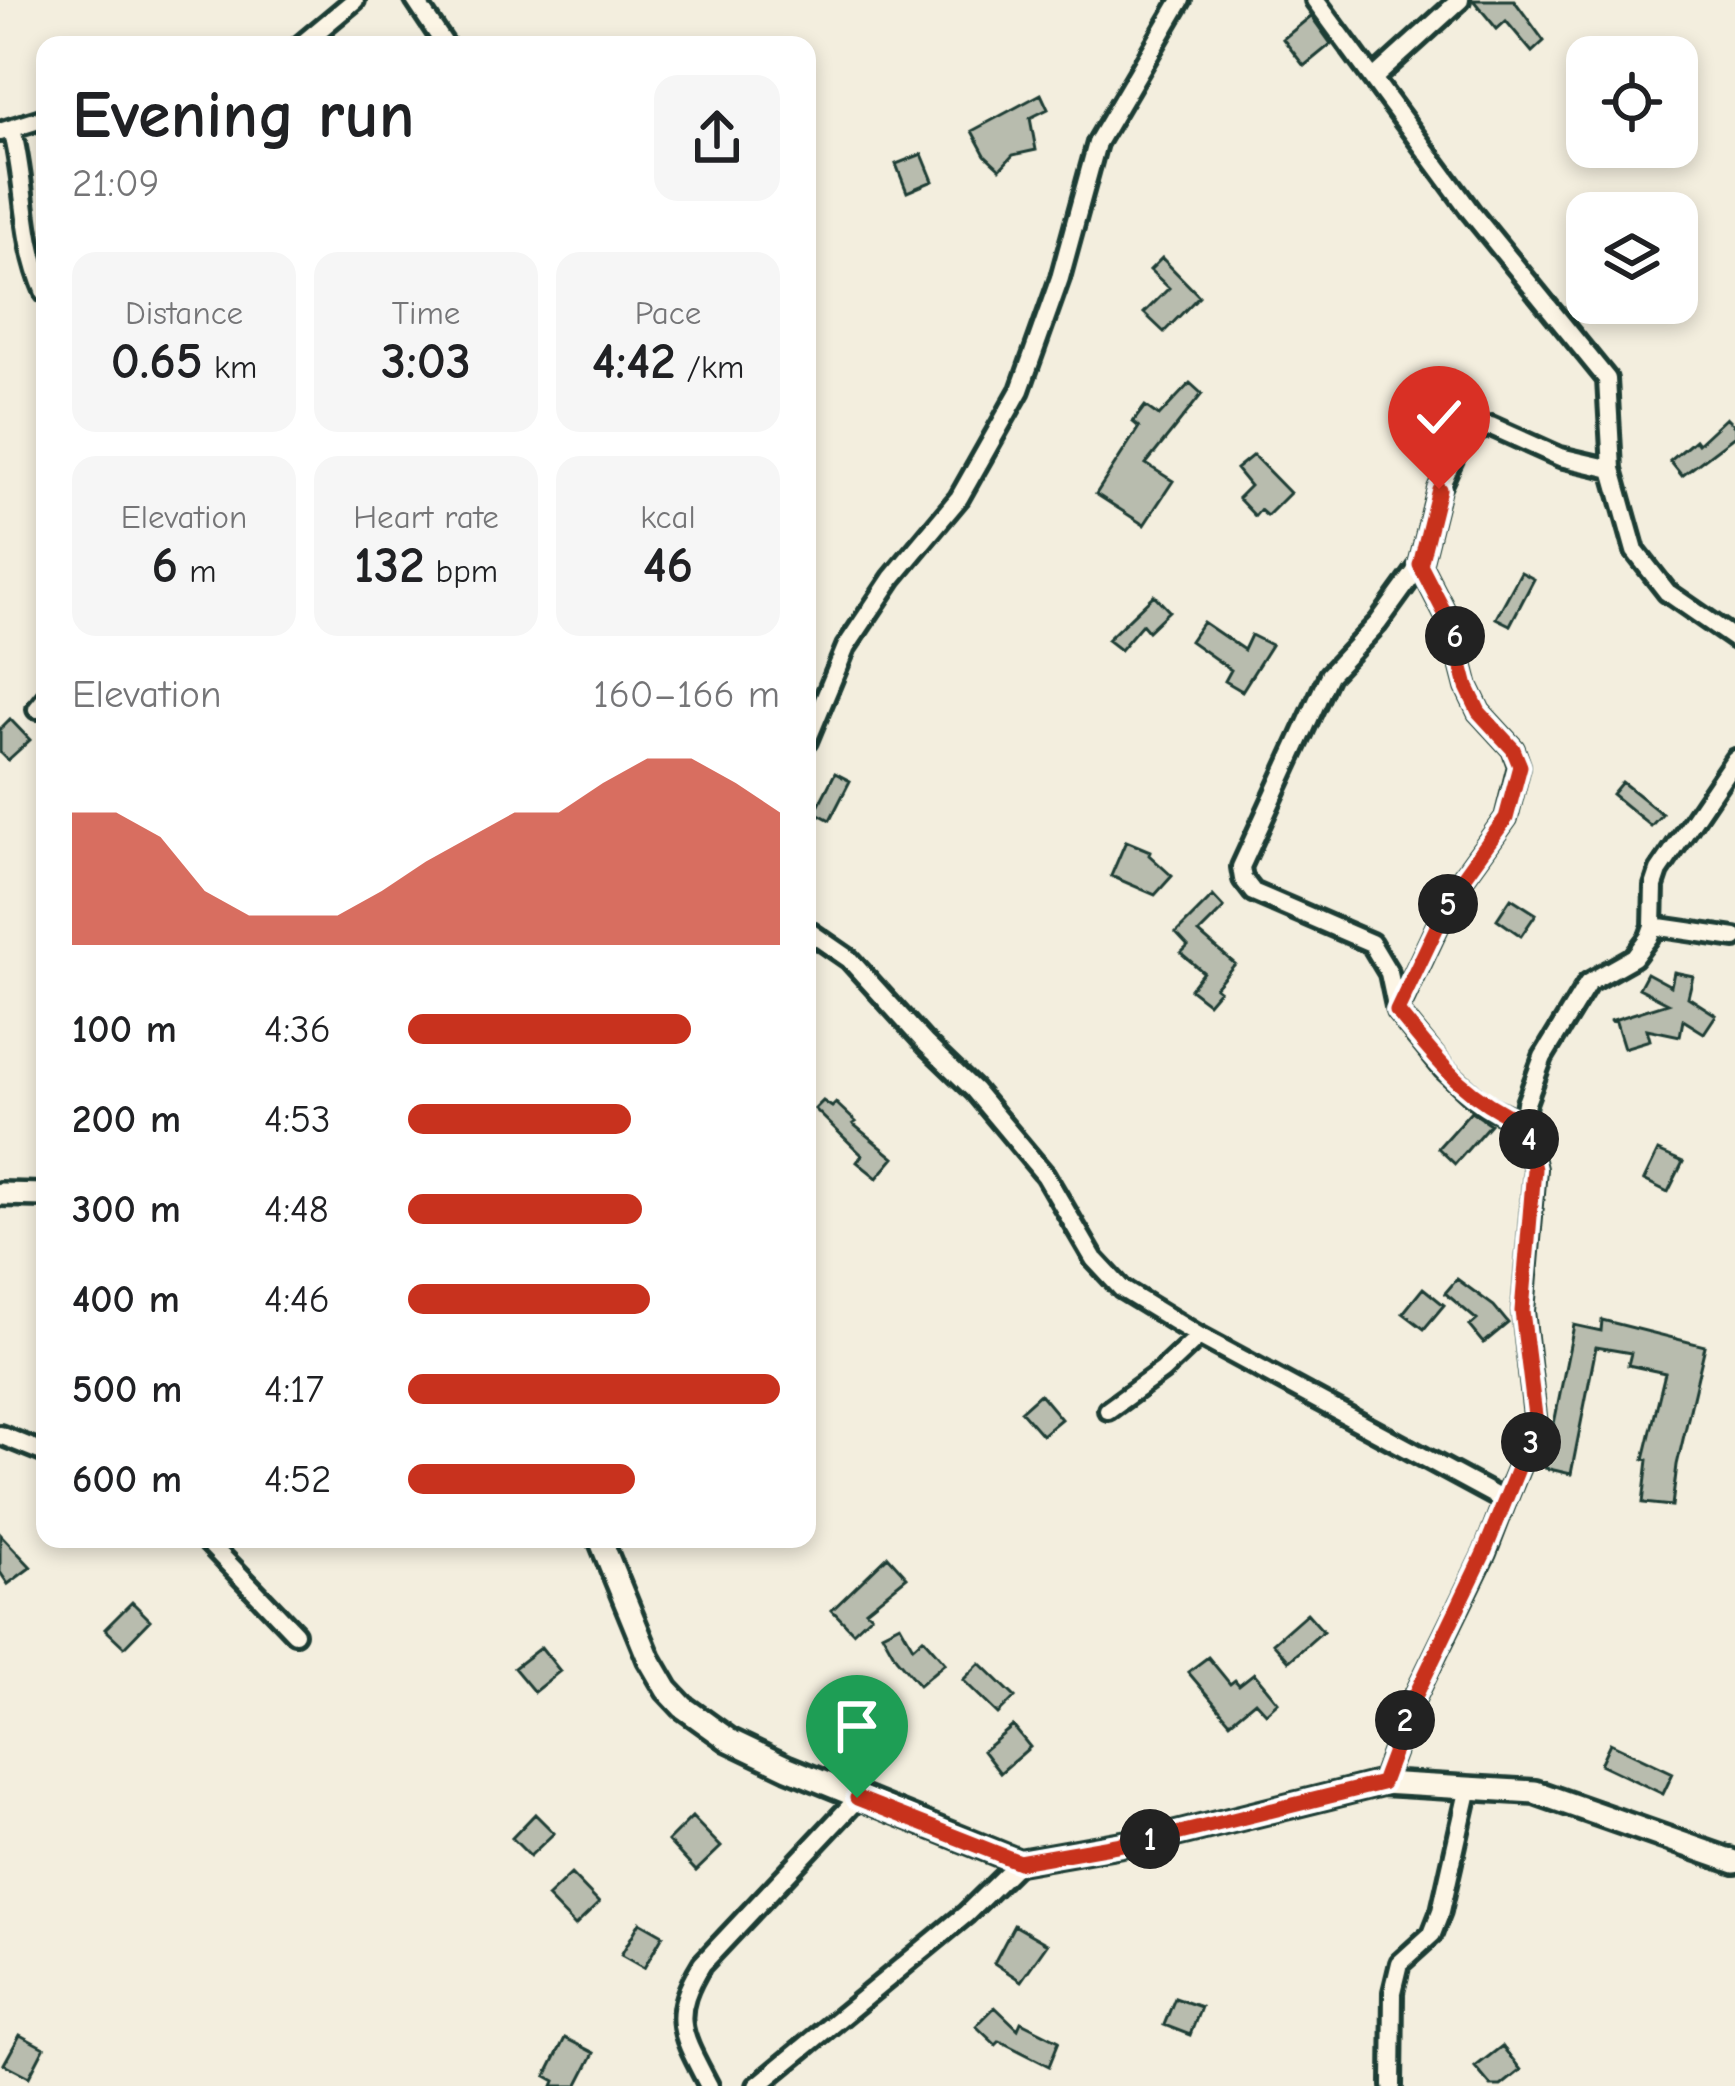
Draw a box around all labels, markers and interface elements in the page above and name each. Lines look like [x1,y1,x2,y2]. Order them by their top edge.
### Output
map controls [1566,36,1698,324]
button: locate [1566,36,1698,168]
button: share [654,75,780,201]
text: Evening run [72,78,414,154]
text: 21:09 [72,161,159,206]
button: layers [1566,192,1698,324]
text: Distance [125,294,243,332]
text: Time [392,294,460,332]
text: Pace [635,294,701,332]
text: 0.65 [111,332,203,391]
text: 3:03 [381,332,471,391]
text: 4:42 [592,332,676,391]
text: km [203,348,257,386]
text: /km [676,348,744,386]
pin [1388,366,1490,489]
icon: check [1406,384,1472,450]
text: Elevation [121,498,247,536]
text: Heart rate [353,498,499,536]
text: kcal [640,498,696,536]
text: 6 [151,536,178,595]
text: 132 [354,536,425,595]
text: 46 [643,536,693,595]
text: m [178,552,217,590]
text: bpm [425,552,498,590]
pin: 6 [1425,606,1485,666]
text: 6 [1446,617,1464,655]
text: Elevation [72,672,221,717]
text: 160–166 m [593,672,780,717]
pin: 5 [1418,874,1478,934]
text: 5 [1439,885,1457,923]
text: 100 m [72,1007,177,1052]
text: 4:36 [264,1007,331,1052]
text: 200 m [72,1097,181,1142]
text: 4:53 [264,1097,331,1142]
pin: 4 [1499,1109,1559,1169]
text: 4 [1521,1120,1537,1158]
text: 300 m [72,1187,181,1232]
text: 4:48 [264,1187,329,1232]
text: 400 m [72,1277,180,1322]
text: 4:46 [264,1277,330,1322]
text: 500 m [72,1367,182,1412]
text: 4:17 [264,1367,324,1412]
pin: 3 [1501,1412,1561,1472]
text: 3 [1523,1423,1539,1461]
text: 600 m [72,1457,182,1502]
text: 4:52 [264,1457,331,1502]
pin [806,1675,908,1798]
pin: 2 [1375,1690,1435,1750]
icon: arrive [824,1693,890,1759]
text: 2 [1397,1701,1413,1739]
pin: 1 [1120,1809,1180,1869]
text: 1 [1144,1820,1156,1858]

